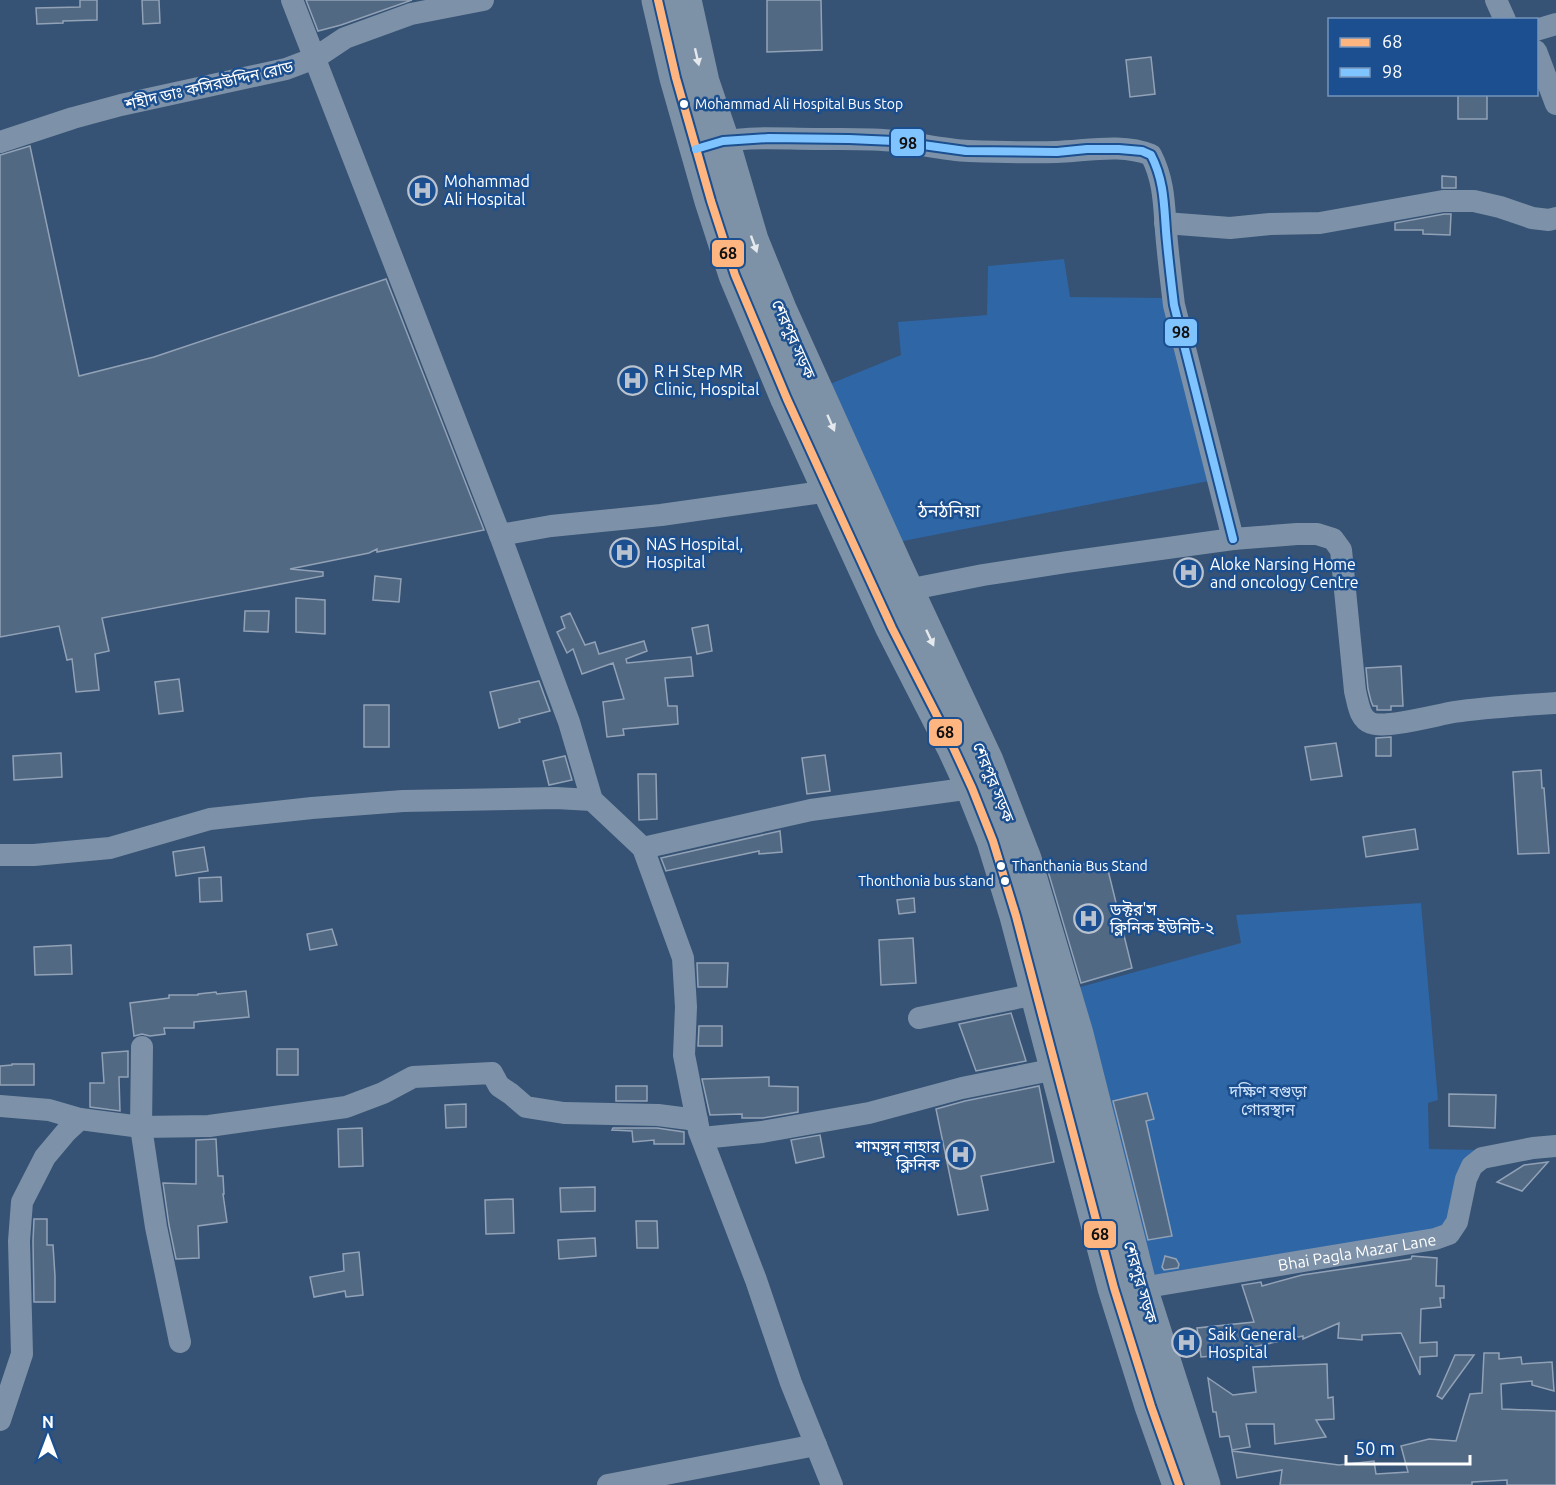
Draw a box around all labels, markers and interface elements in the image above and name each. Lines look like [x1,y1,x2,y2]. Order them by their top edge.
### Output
legend [1328,18,1538,96]
text: 68 [1382,31,1402,51]
one-way arrow [693,48,703,66]
street label: শহীদ ডাঃ কসিরউদ্দিন রোড [122,57,295,113]
text: 98 [1382,61,1402,81]
place label: Mohammad Ali Hospital Bus Stop [695,96,903,112]
marker: Mohammad Ali Hospital Bus Stop [678,98,690,110]
line badge: 98 [890,128,925,157]
text: 98 [899,134,917,152]
place label: Mohammad Ali Hospital [444,172,530,208]
hospital icon: Mohammad Ali Hospital [407,174,439,206]
one-way arrow [750,235,760,253]
line badge: 68 [711,239,745,268]
text: 68 [719,244,737,262]
street label: শেরপুর সড়ক [768,297,820,383]
line badge: 98 [1164,318,1198,347]
text: 98 [1172,323,1190,341]
place label: R H Step MR Clinic, Hospital [654,362,760,398]
hospital icon: R H Step MR Clinic, Hospital [617,364,649,396]
one-way arrow [826,414,836,432]
district label: ঠনঠনিয়া [917,500,980,520]
place label: NAS Hospital, Hospital [646,535,744,571]
hospital icon: NAS Hospital, Hospital [609,537,641,569]
place label: Aloke Narsing Home and oncology Centre [1210,555,1359,591]
hospital icon: Aloke Narsing Home and oncology Centre [1173,557,1205,589]
one-way arrow [925,630,934,647]
line badge: 68 [928,718,963,747]
text: 68 [936,723,954,741]
street label: শেরপুর সড়ক [969,739,1019,826]
place label: Thanthania Bus Stand [1012,858,1148,874]
marker: Thanthania Bus Stand [995,860,1007,872]
place label: Thonthonia bus stand [858,873,994,889]
marker: Thonthonia bus stand [999,875,1011,887]
place label: ডক্টর'স ক্লিনিক ইউনিট-২ [1109,900,1215,936]
hospital icon: ডক্টর'স ক্লিনিক ইউনিট-২ [1073,902,1105,934]
park label: দক্ষিণ বগুড়া গোরস্থান [1228,1082,1308,1119]
place label: শামসুন নাহার ক্লিনিক [855,1137,941,1173]
hospital icon: শামসুন নাহার ক্লিনিক [945,1139,977,1171]
line badge: 68 [1083,1220,1117,1249]
text: 68 [1091,1225,1109,1243]
street label: Bhai Pagla Mazar Lane [1277,1230,1437,1274]
street label: শেরপুর সড়ক [1120,1239,1162,1326]
place label: Saik General Hospital [1208,1325,1296,1361]
hospital icon: Saik General Hospital [1171,1327,1203,1359]
north arrow [18,1407,78,1467]
text: N [42,1413,54,1431]
scale bar [1346,1428,1470,1466]
text: 50 m [1355,1438,1395,1458]

